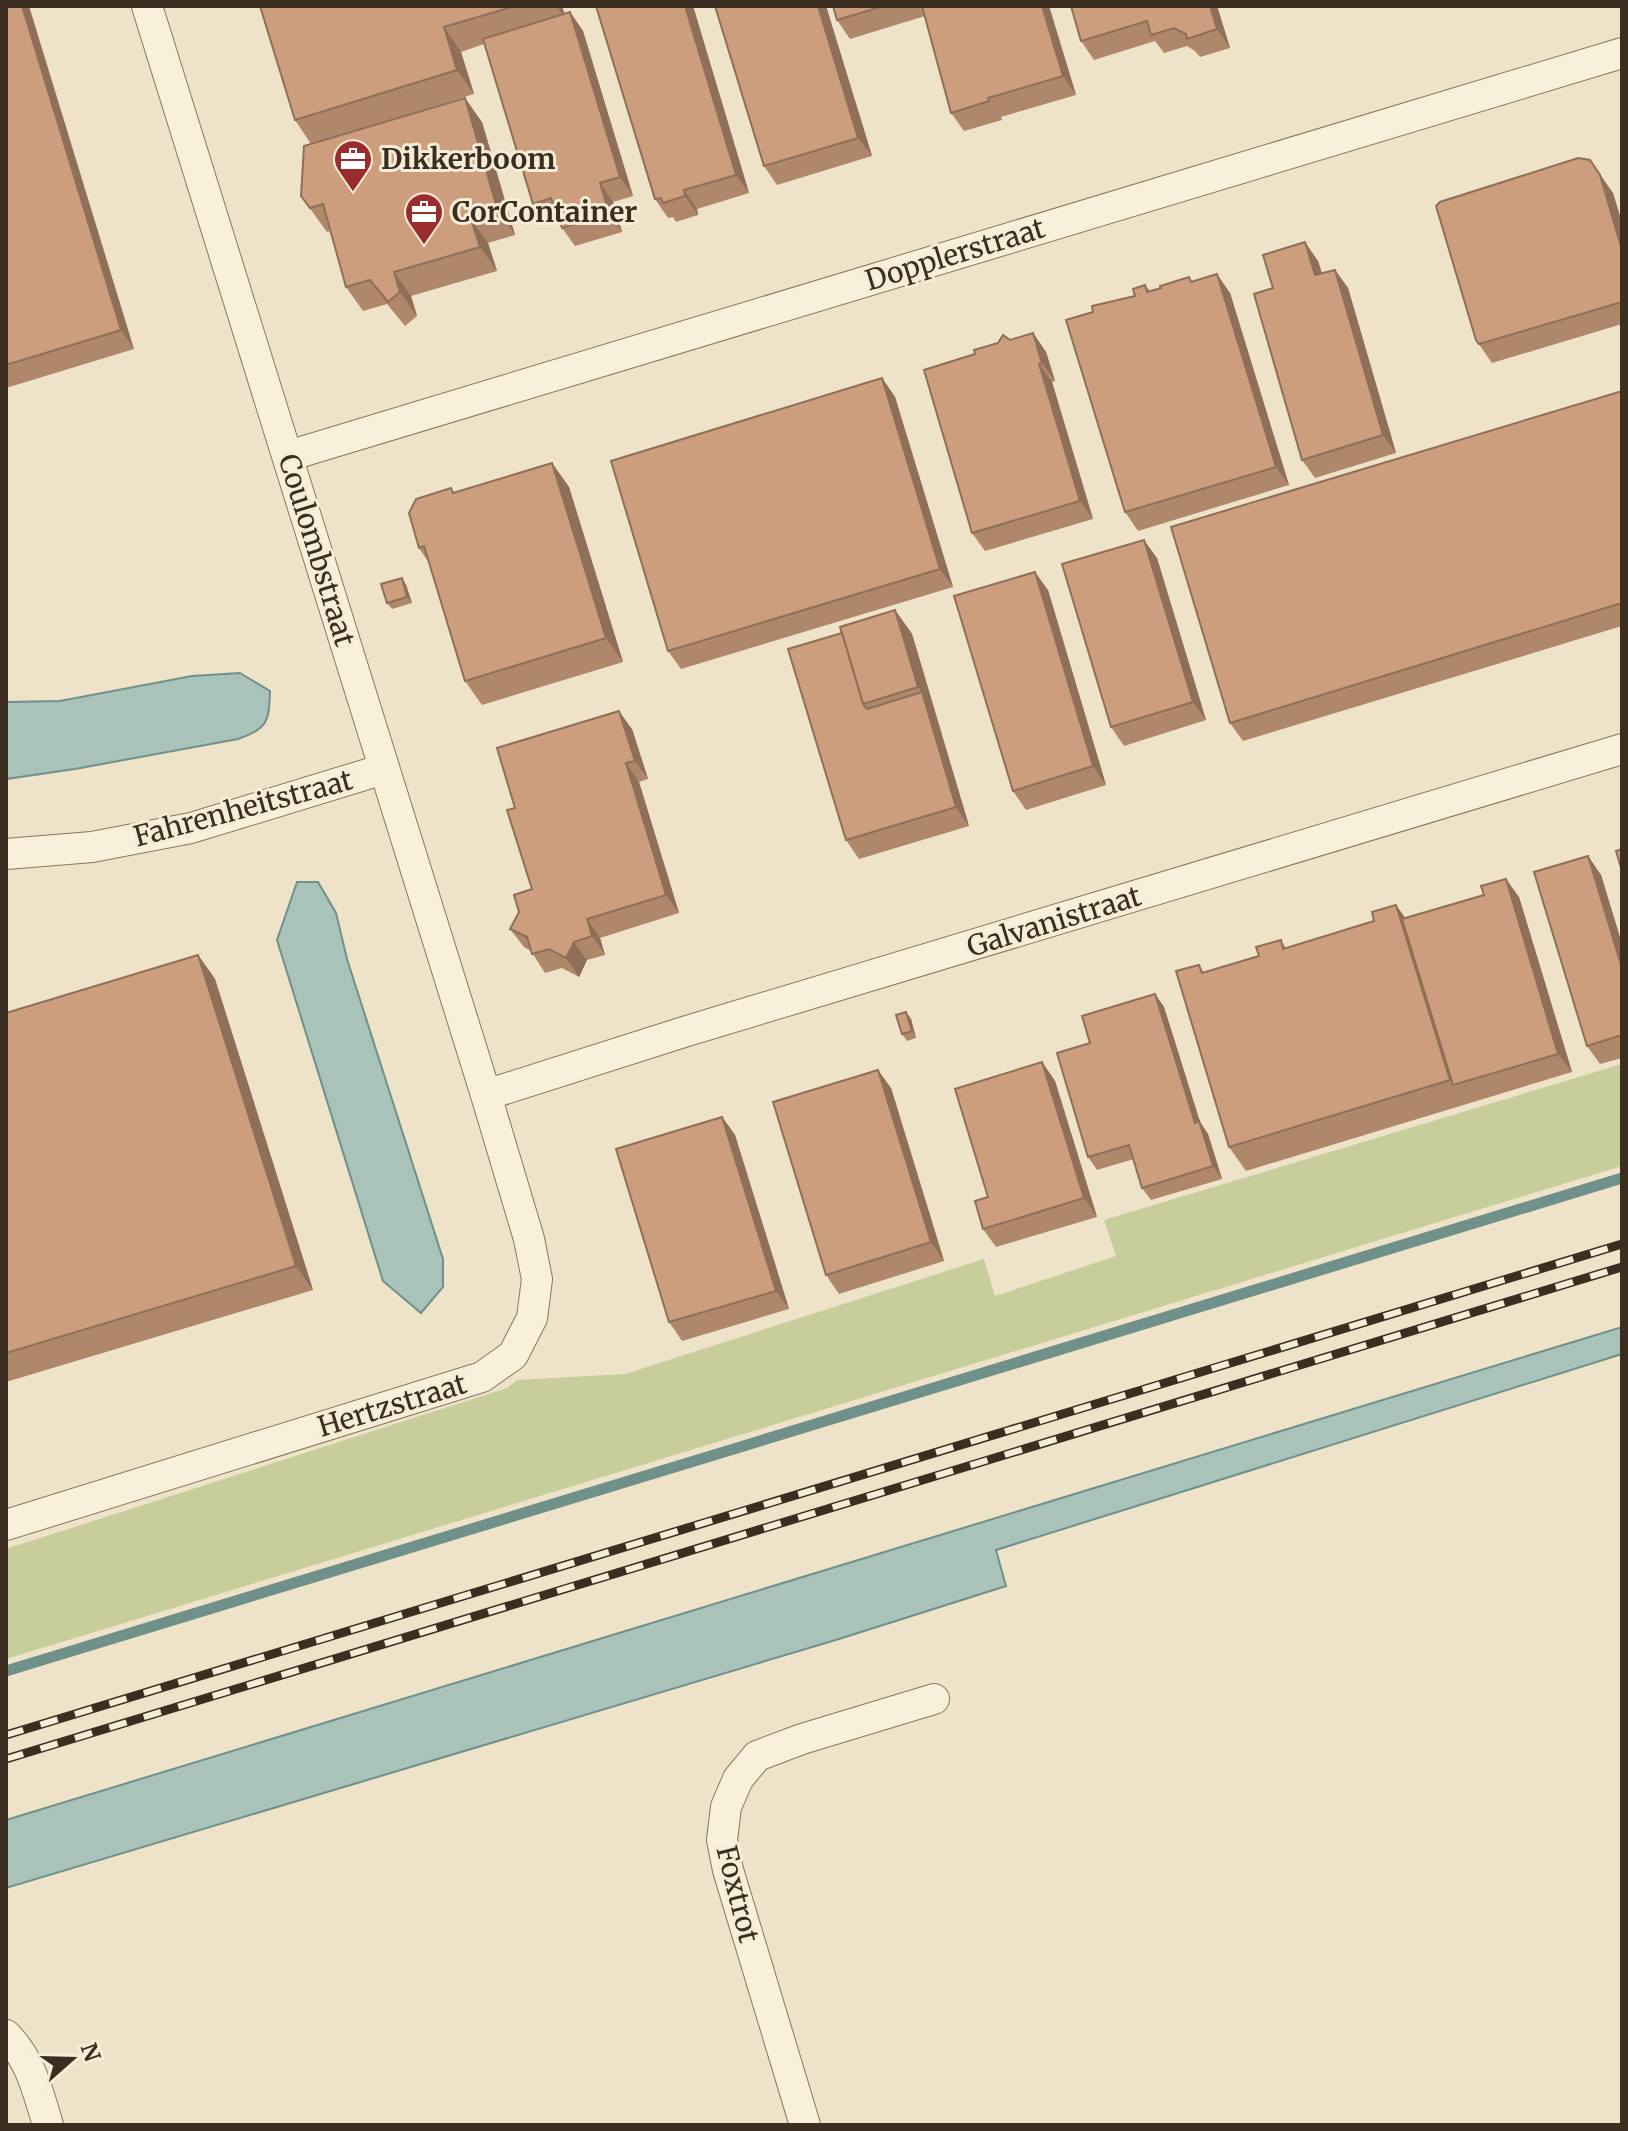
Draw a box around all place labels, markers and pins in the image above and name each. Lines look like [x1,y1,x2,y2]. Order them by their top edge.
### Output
office icon: Dikkerboom [332,138,374,193]
place label: Dikkerboom [381,141,555,177]
office icon: CorContainer [403,191,445,246]
place label: CorContainer [452,194,637,230]

